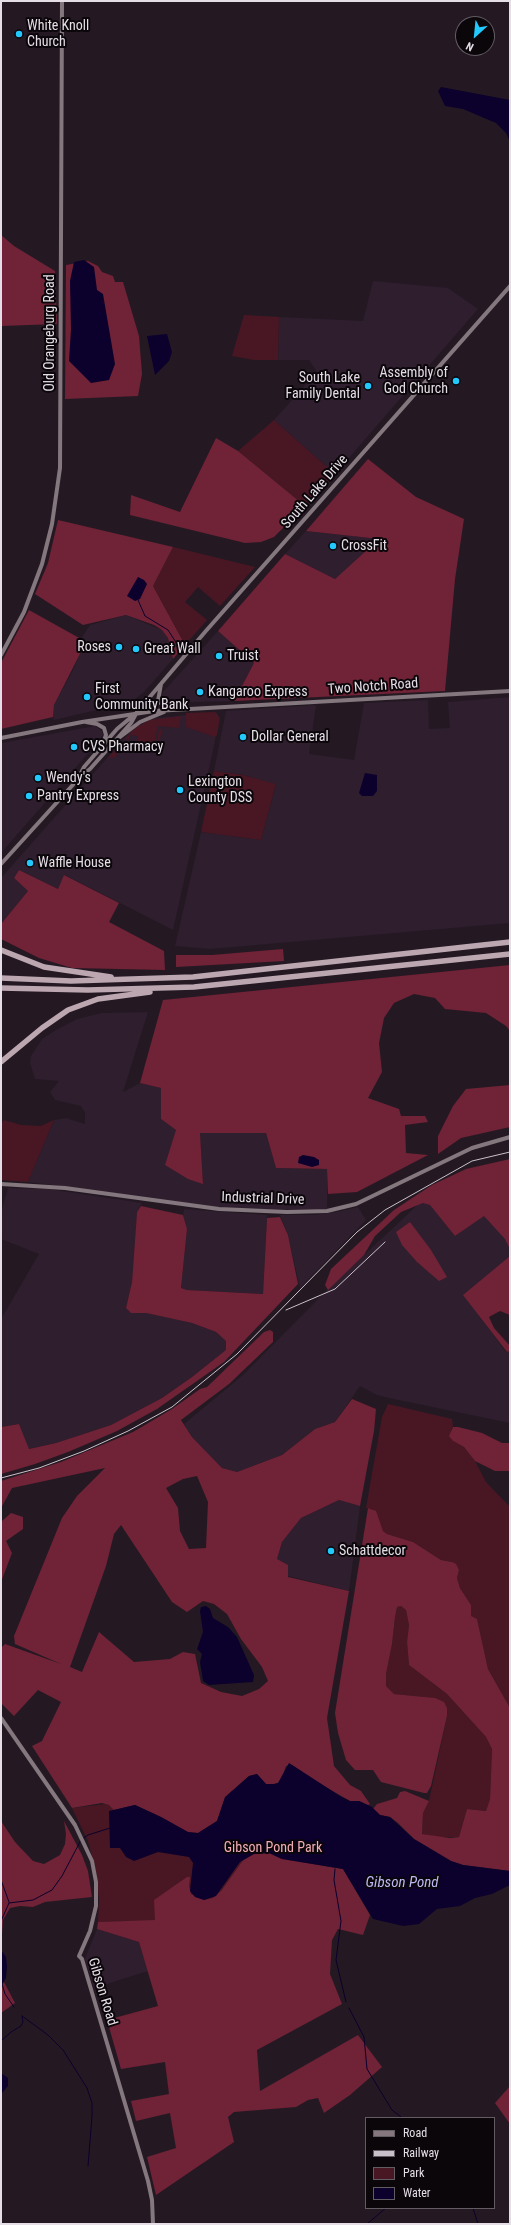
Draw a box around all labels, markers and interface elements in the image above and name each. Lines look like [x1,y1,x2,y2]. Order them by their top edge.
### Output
north arrow [455,16,495,56]
place label: White Knoll Church [27,18,89,50]
marker: White Knoll Church [14,29,24,39]
text: N [464,39,476,54]
street label: Old Orangeburg Road [42,274,58,392]
place label: Assembly of God Church [379,365,448,398]
place label: South Lake Family Dental [285,370,360,402]
marker: Assembly of God Church [451,376,461,386]
marker: South Lake Family Dental [363,381,373,391]
street label: South Lake Drive [278,452,352,532]
place label: CrossFit [341,538,387,554]
marker: CrossFit [328,541,338,551]
place label: Roses [77,639,111,655]
place label: Great Wall [144,641,201,657]
marker: Roses [114,642,124,652]
marker: Great Wall [131,644,141,654]
place label: Truist [227,648,259,664]
marker: Truist [214,651,224,661]
street label: Two Notch Road [327,675,419,699]
place label: First Community Bank [95,681,188,714]
place label: Kangaroo Express [208,684,308,700]
marker: Kangaroo Express [195,687,205,697]
marker: First Community Bank [82,692,92,702]
place label: Dollar General [251,729,329,745]
marker: Dollar General [238,732,248,742]
place label: CVS Pharmacy [82,739,163,755]
marker: CVS Pharmacy [69,742,79,752]
place label: Wendy's [46,770,91,786]
marker: Wendy's [33,773,43,783]
place label: Lexington County DSS [188,774,252,806]
marker: Lexington County DSS [175,785,185,795]
place label: Pantry Express [37,788,119,804]
marker: Pantry Express [24,791,34,801]
place label: Waffle House [38,855,111,871]
marker: Waffle House [25,858,35,868]
street label: Industrial Drive [221,1189,305,1209]
place label: Schattdecor [339,1543,406,1559]
marker: Schattdecor [326,1546,336,1556]
park label: Gibson Pond Park [224,1840,322,1856]
water label: Gibson Pond [365,1874,439,1892]
street label: Gibson Road [84,1956,120,2028]
legend [365,2117,495,2209]
text: Road [403,2126,427,2140]
text: Railway [403,2146,439,2160]
text: Park [403,2166,424,2180]
text: Water [403,2186,431,2200]

